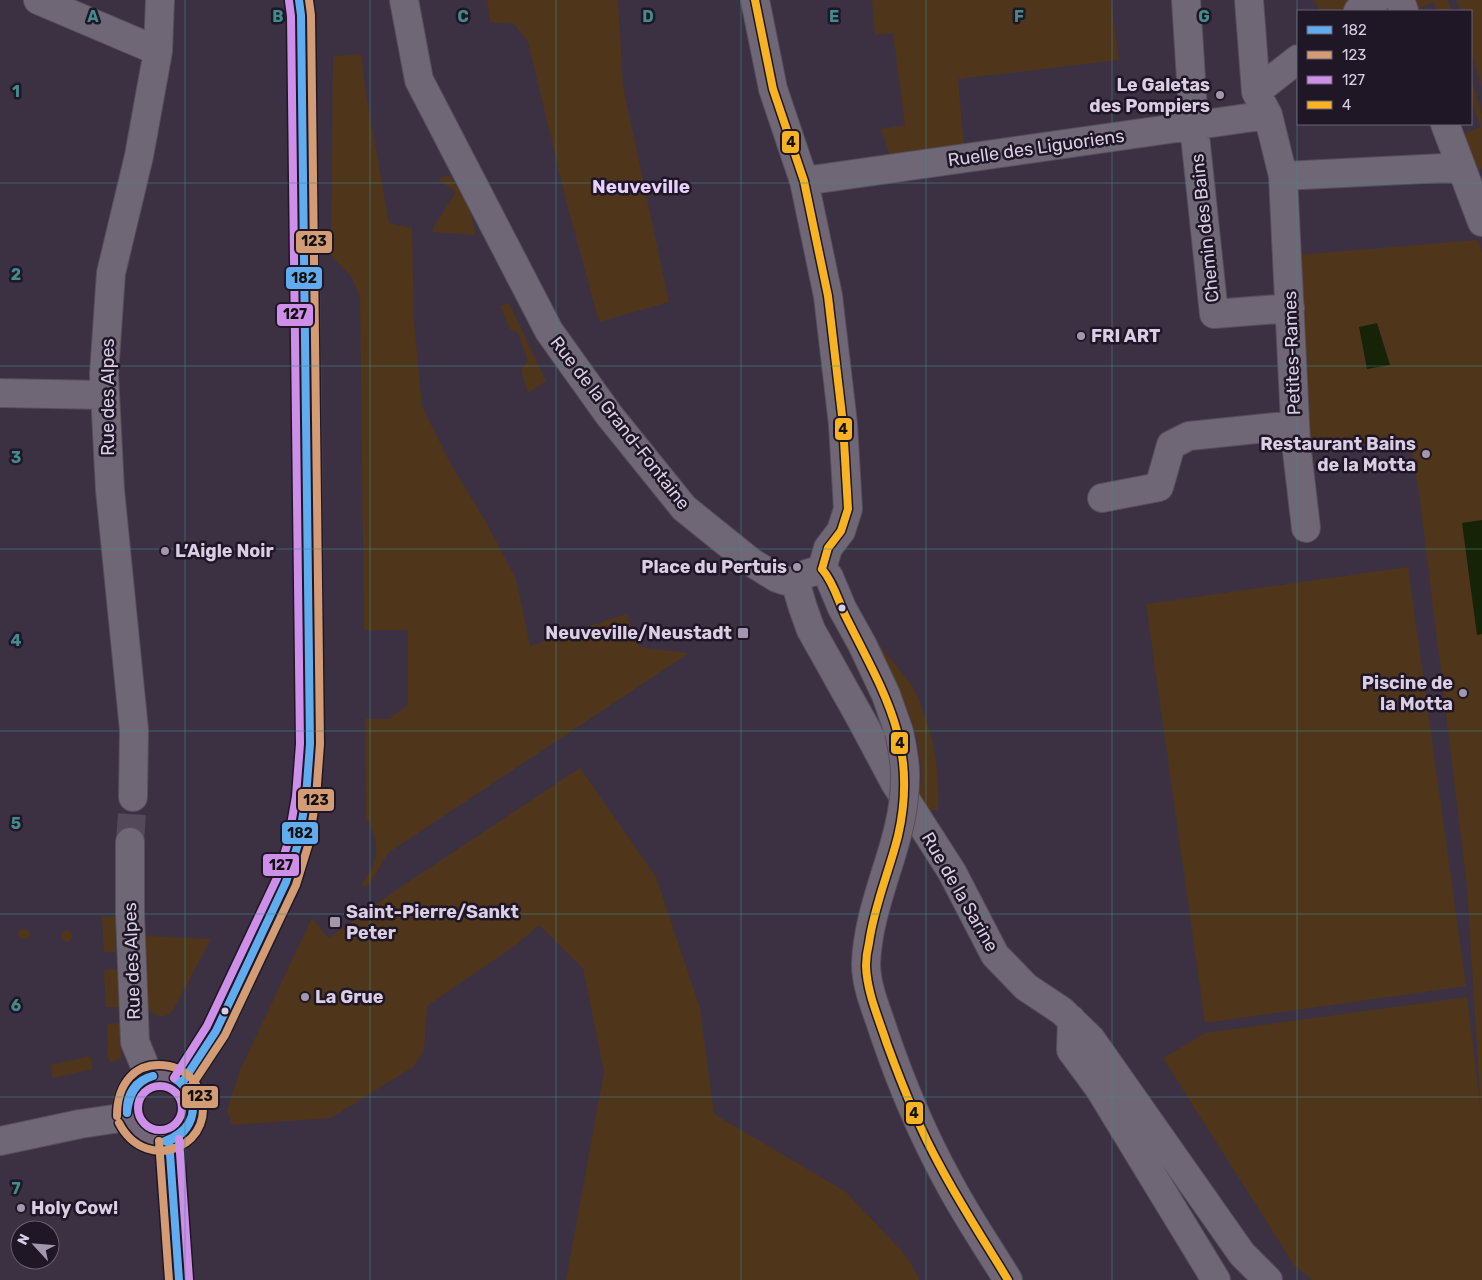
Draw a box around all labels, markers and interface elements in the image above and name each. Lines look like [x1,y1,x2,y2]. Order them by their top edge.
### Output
text: A [87,7,99,26]
text: B [272,7,284,26]
text: C [457,7,469,26]
text: D [642,7,654,26]
text: E [829,7,839,26]
text: F [1014,7,1024,26]
text: G [1198,7,1210,26]
legend [1297,10,1472,125]
text: 182 [1342,21,1367,39]
text: 123 [1342,46,1366,64]
text: 127 [1342,71,1365,89]
place label: Le Galetas des Pompiers [1089,74,1210,117]
text: 1 [12,82,20,101]
marker: Le Galetas des Pompiers [1214,89,1226,101]
text: 4 [1342,96,1351,114]
street label: Ruelle des Liguoriens [946,125,1126,171]
line badge: 4 [781,130,800,154]
text: 4 [786,134,796,151]
street label: Chemin des Bains [1186,153,1224,303]
district label: Neuveville [592,175,690,198]
line badge: 123 [295,230,333,254]
text: 123 [301,233,327,250]
text: 2 [11,265,21,284]
line badge: 182 [285,266,323,290]
text: 182 [291,270,317,287]
street label: Petites-Rames [1279,290,1305,416]
line badge: 127 [276,303,314,327]
text: 127 [283,306,307,323]
place label: FRI ART [1091,325,1160,347]
marker: FRI ART [1075,330,1087,342]
street label: Rue de la Grand-Fontaine [545,332,695,514]
street label: Rue des Alpes [97,338,119,456]
line badge: 4 [834,417,853,441]
text: 4 [838,421,848,438]
place label: Restaurant Bains de la Motta [1260,433,1416,476]
text: 3 [11,448,21,467]
marker: Restaurant Bains de la Motta [1420,448,1432,460]
place label: L’Aigle Noir [175,540,274,562]
marker: L’Aigle Noir [159,545,171,557]
place label: Place du Pertuis [641,556,787,578]
marker: Place du Pertuis [791,561,803,573]
unlabelled marker [837,603,847,613]
place label: Neuveville/Neustadt [545,622,732,644]
marker: Neuveville/Neustadt [736,626,750,640]
text: 4 [11,631,22,650]
place label: Piscine de la Motta [1362,672,1453,715]
marker: Piscine de la Motta [1457,687,1469,699]
line badge: 4 [890,731,909,755]
text: 4 [895,735,905,752]
line badge: 123 [297,788,335,812]
text: 123 [303,792,329,809]
text: 5 [11,814,21,833]
line badge: 182 [281,821,319,845]
text: 182 [287,825,313,842]
street label: Rue de la Sarine [917,828,1003,956]
line badge: 127 [262,853,300,877]
text: 127 [269,857,293,874]
place label: Saint-Pierre/Sankt Peter [346,901,519,944]
street label: Rue des Alpes [119,902,145,1020]
marker: Saint-Pierre/Sankt Peter [328,915,342,929]
place label: La Grue [315,986,384,1008]
marker: La Grue [299,991,311,1003]
text: 6 [11,996,21,1015]
unlabelled marker [220,1006,230,1016]
line badge: 123 [181,1085,219,1109]
text: 123 [187,1088,213,1105]
line badge: 4 [905,1101,924,1125]
text: 4 [909,1105,919,1122]
text: 7 [11,1179,21,1198]
place label: Holy Cow! [31,1197,118,1219]
marker: Holy Cow! [15,1202,27,1214]
north arrow [10,1220,60,1270]
text: N [14,1231,34,1248]

